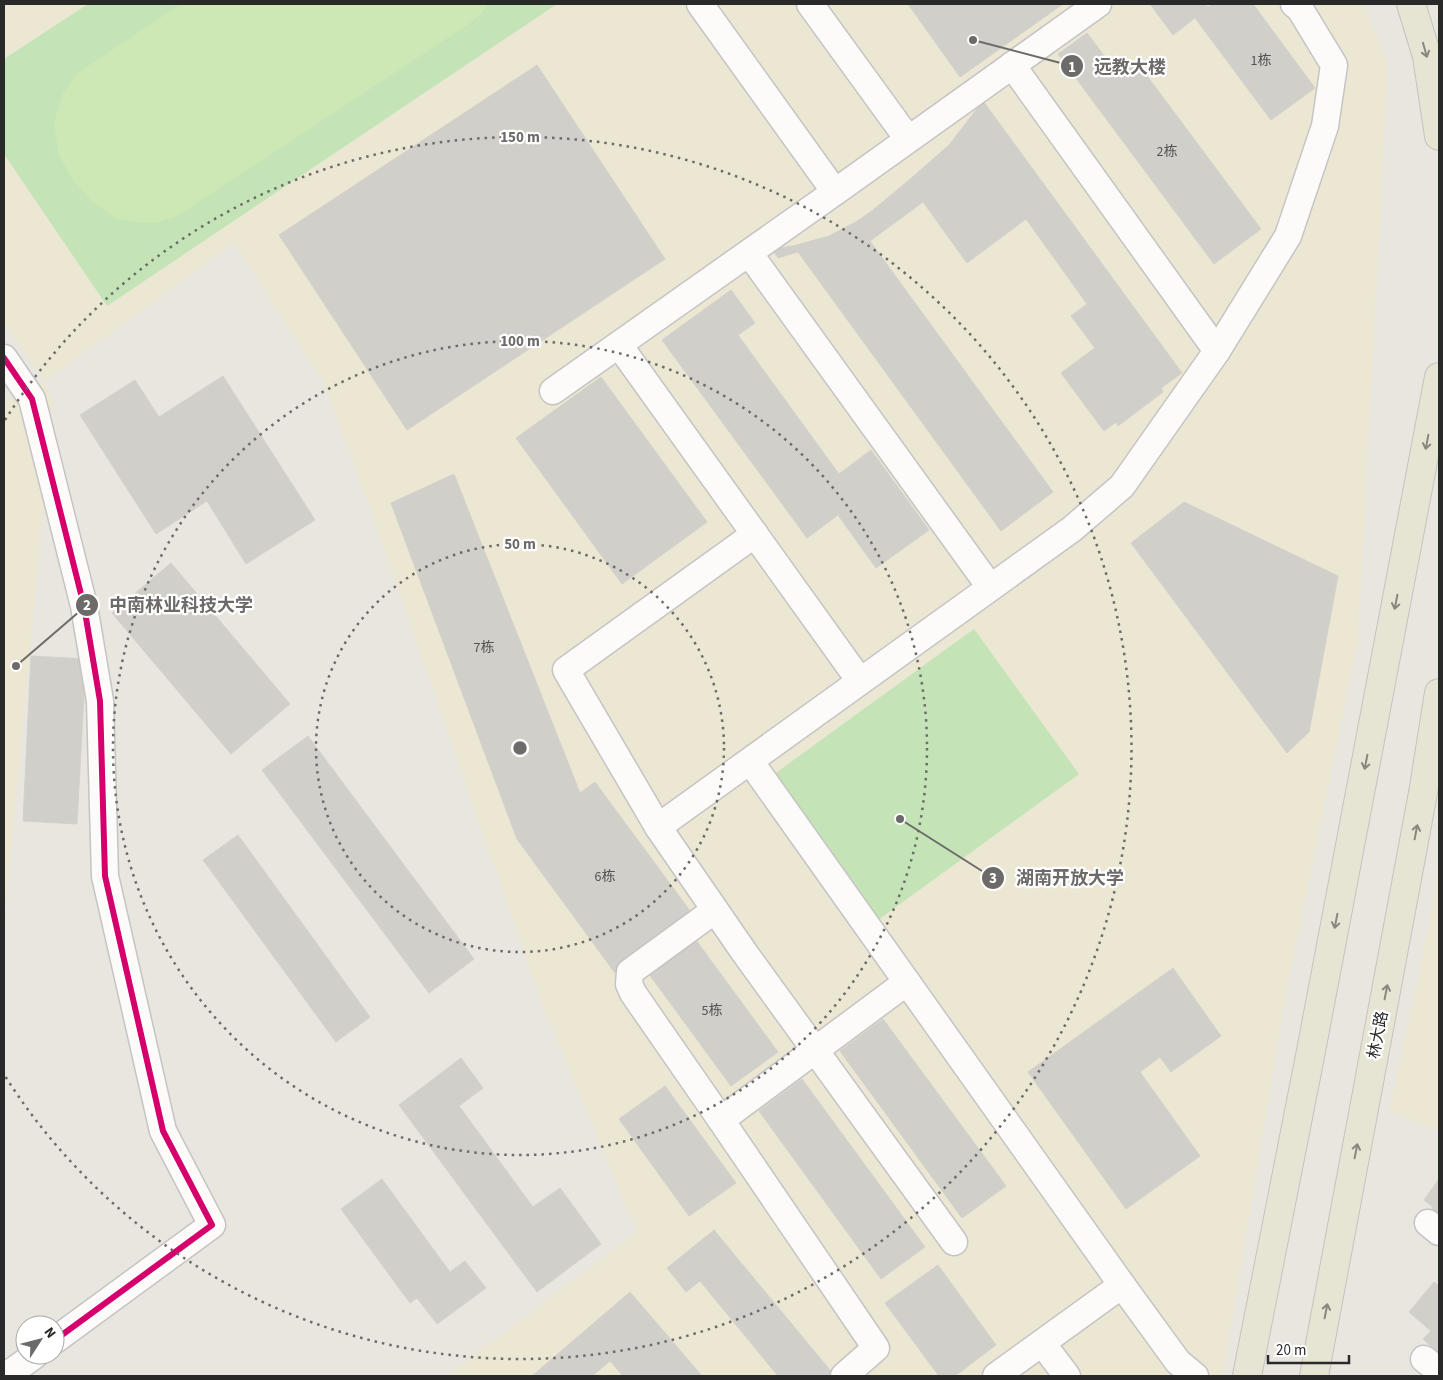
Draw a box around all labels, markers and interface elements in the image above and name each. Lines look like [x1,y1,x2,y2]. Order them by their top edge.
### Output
one-way arrow [1421,42,1431,58]
callout: 远教大楼 [1059,50,1176,83]
house number: 1栋 [1251,51,1271,71]
text: 远教大楼 [1094,55,1166,80]
text: 1 [1068,57,1076,78]
text: 150 m [500,127,540,148]
house number: 2栋 [1157,142,1177,162]
text: 100 m [500,331,540,352]
one-way arrow [1421,434,1431,450]
text: 50 m [504,534,536,555]
callout: 中南林业科技大学 [74,588,263,621]
text: 中南林业科技大学 [109,593,253,618]
one-way arrow [1391,594,1401,610]
text: 2 [83,595,91,616]
house number: 7栋 [474,638,494,658]
centre of rings [511,739,529,757]
one-way arrow [1361,753,1370,769]
one-way arrow [1412,824,1421,840]
callout: 湖南开放大学 [981,861,1134,894]
text: 湖南开放大学 [1016,866,1124,891]
house number: 6栋 [595,867,615,887]
text: 3 [989,868,997,889]
one-way arrow [1330,913,1340,929]
one-way arrow [1382,984,1391,1000]
house number: 5栋 [702,1001,722,1021]
street label: 林大路 [1363,1009,1393,1061]
one-way arrow [1352,1144,1361,1160]
one-way arrow [1322,1304,1332,1320]
north arrow [15,1315,65,1365]
text: N [39,1323,61,1343]
scale bar [1268,1332,1349,1364]
text: 20 m [1276,1340,1306,1361]

